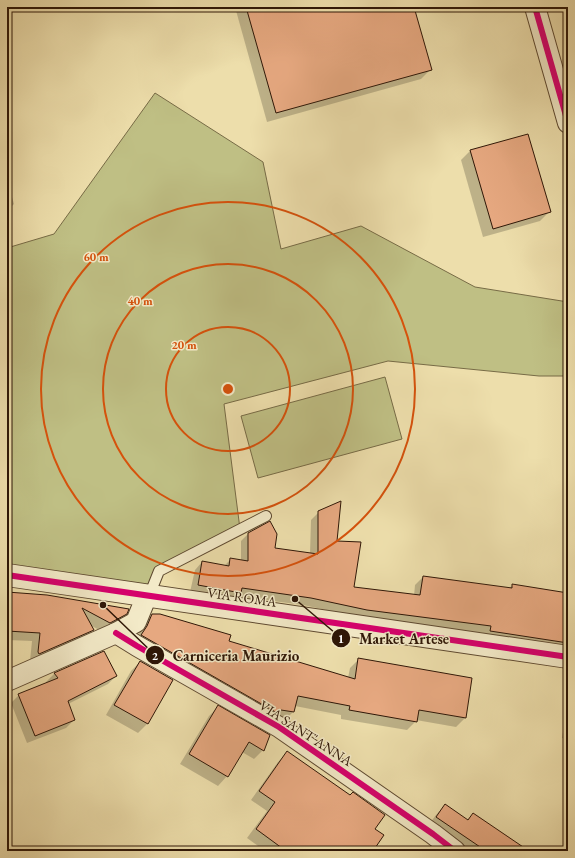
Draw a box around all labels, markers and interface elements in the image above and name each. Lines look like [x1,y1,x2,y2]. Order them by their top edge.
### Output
text: 60 m [83,249,109,265]
text: 40 m [127,293,153,309]
text: 20 m [171,337,197,353]
centre of rings [221,382,235,396]
street label: VIA ROMA [206,583,278,611]
callout: Market Artese [331,625,457,652]
text: Market Artese [359,629,449,648]
text: 1 [338,631,344,647]
callout: Carniceria Maurizio [145,642,307,669]
text: Carniceria Maurizio [173,646,300,665]
text: 2 [152,648,159,664]
street label: VIA SANT'ANNA [256,696,356,770]

